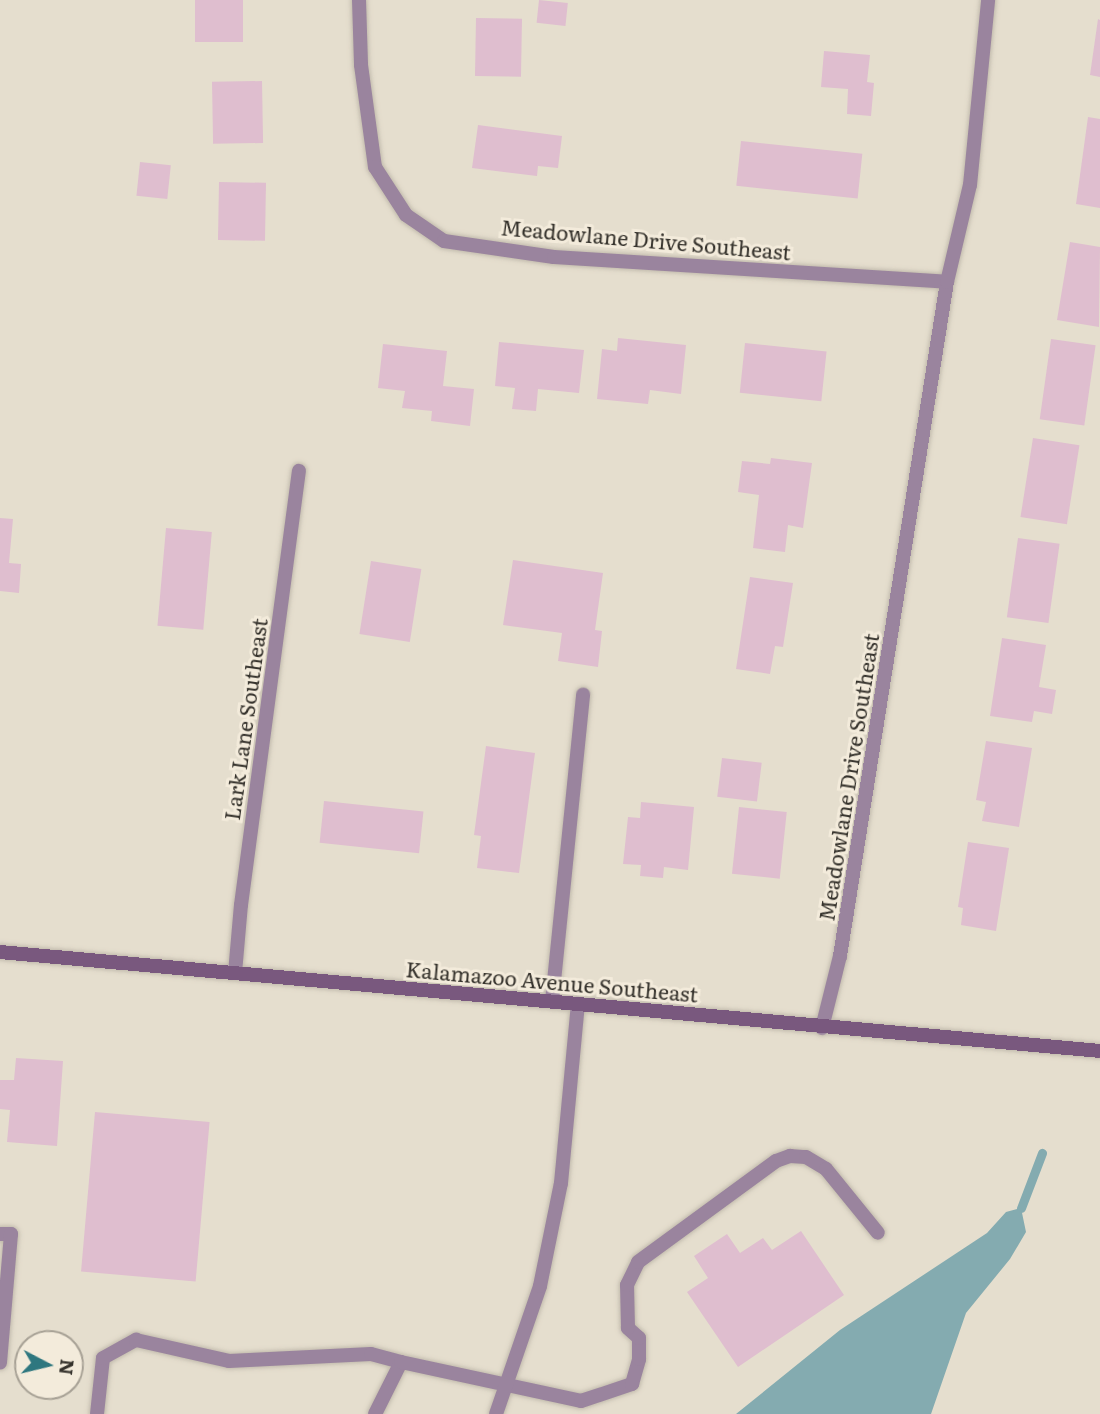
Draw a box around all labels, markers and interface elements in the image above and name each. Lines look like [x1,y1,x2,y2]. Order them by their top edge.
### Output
street label: Meadowlane Drive Southeast [500,214,792,264]
street label: Lark Lane Southeast [218,616,272,822]
street label: Meadowlane Drive Southeast [813,631,883,923]
street label: Kalamazoo Avenue Southeast [405,956,699,1006]
north arrow [14,1330,84,1400]
text: N [53,1358,83,1377]

